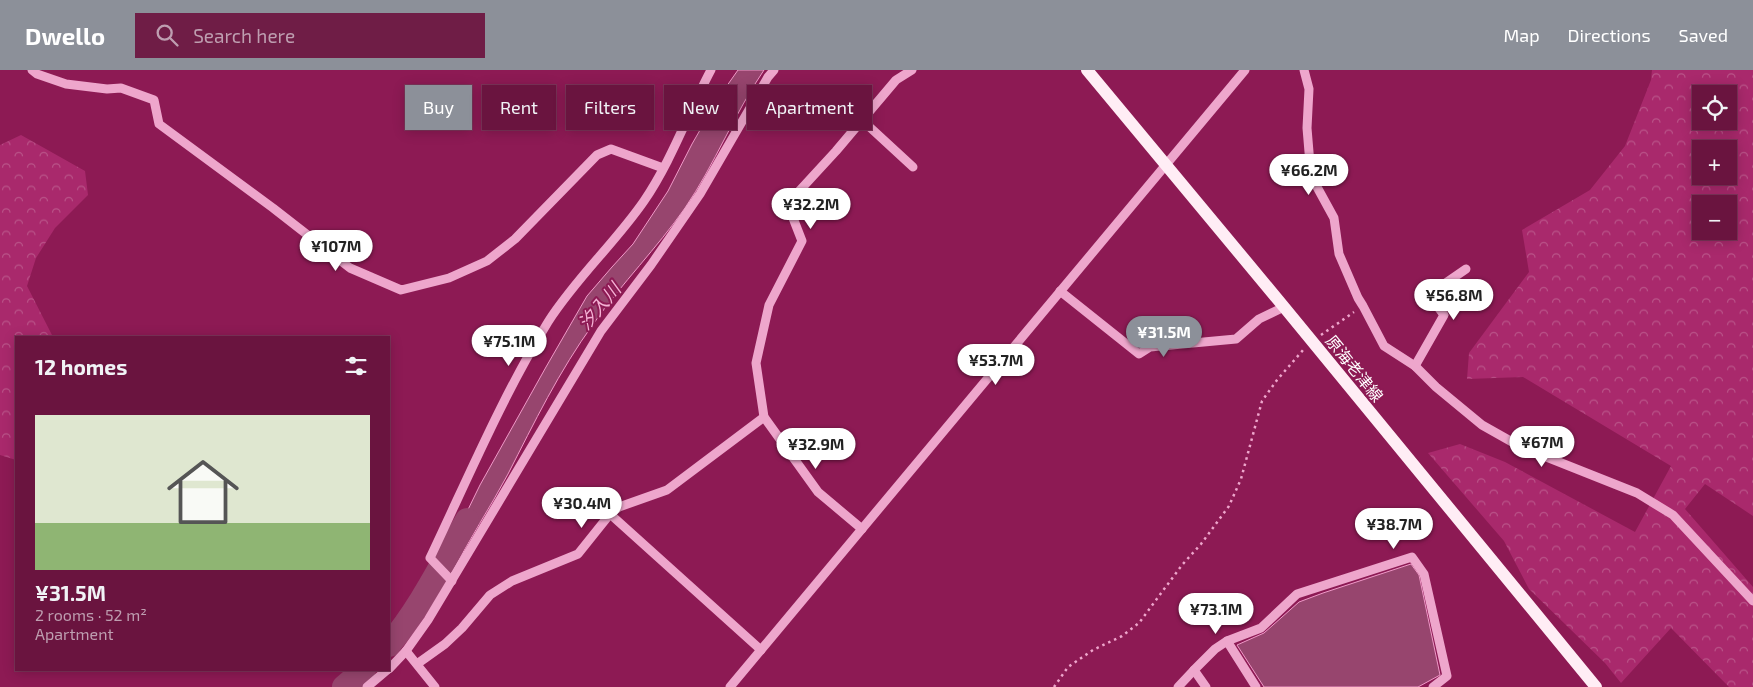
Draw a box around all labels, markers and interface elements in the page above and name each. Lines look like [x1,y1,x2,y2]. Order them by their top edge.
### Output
search box [135,13,485,58]
text: Dwello [25,21,105,50]
icon: search [153,21,181,49]
text: Search here [193,24,295,47]
text: Map [1503,24,1540,46]
text: Directions [1568,24,1651,46]
text: Saved [1679,24,1728,46]
chip: Buy [405,85,472,130]
chip: Rent [482,85,556,130]
chip: Filters [566,85,654,130]
chip: New [664,85,737,130]
chip: Apartment [747,85,872,130]
map controls [1692,85,1737,240]
button: locate [1692,85,1737,130]
button: + [1692,140,1737,185]
pin: ¥66.2M [1268,154,1350,196]
text: ¥66.2M [1280,160,1338,179]
pin: ¥32.2M [770,188,852,230]
text: ¥32.2M [783,194,839,213]
button: − [1692,195,1737,240]
pin: ¥107M [301,230,371,272]
text: ¥107M [311,236,361,255]
water label: 汐入川 [573,277,626,334]
pin: ¥56.8M [1413,278,1495,321]
text: ¥56.8M [1425,285,1483,304]
pin: ¥31.5M [1123,316,1205,358]
text: ¥31.5M [1137,322,1191,341]
pin: ¥75.1M [468,324,550,367]
text: ¥75.1M [483,331,535,350]
street label: 原海老津線 [1322,331,1388,405]
pin: ¥53.7M [955,344,1037,386]
text: ¥53.7M [968,350,1024,369]
icon: filters [342,352,370,380]
text: 12 homes [35,354,127,379]
pin: ¥67M [1512,426,1572,468]
pin: ¥32.9M [775,428,857,470]
text: ¥67M [1520,432,1564,451]
text: ¥32.9M [788,434,844,453]
icon: home [158,447,248,537]
pin: ¥30.4M [541,486,623,529]
text: ¥30.4M [553,493,611,512]
pin: ¥38.7M [1353,508,1435,550]
text: ¥38.7M [1366,514,1422,533]
text: ¥31.5M [35,580,106,605]
pin: ¥73.1M [1175,592,1257,635]
text: ¥73.1M [1190,599,1242,618]
text: 2 rooms · 52 m² [35,605,147,624]
text: Apartment [35,624,114,643]

